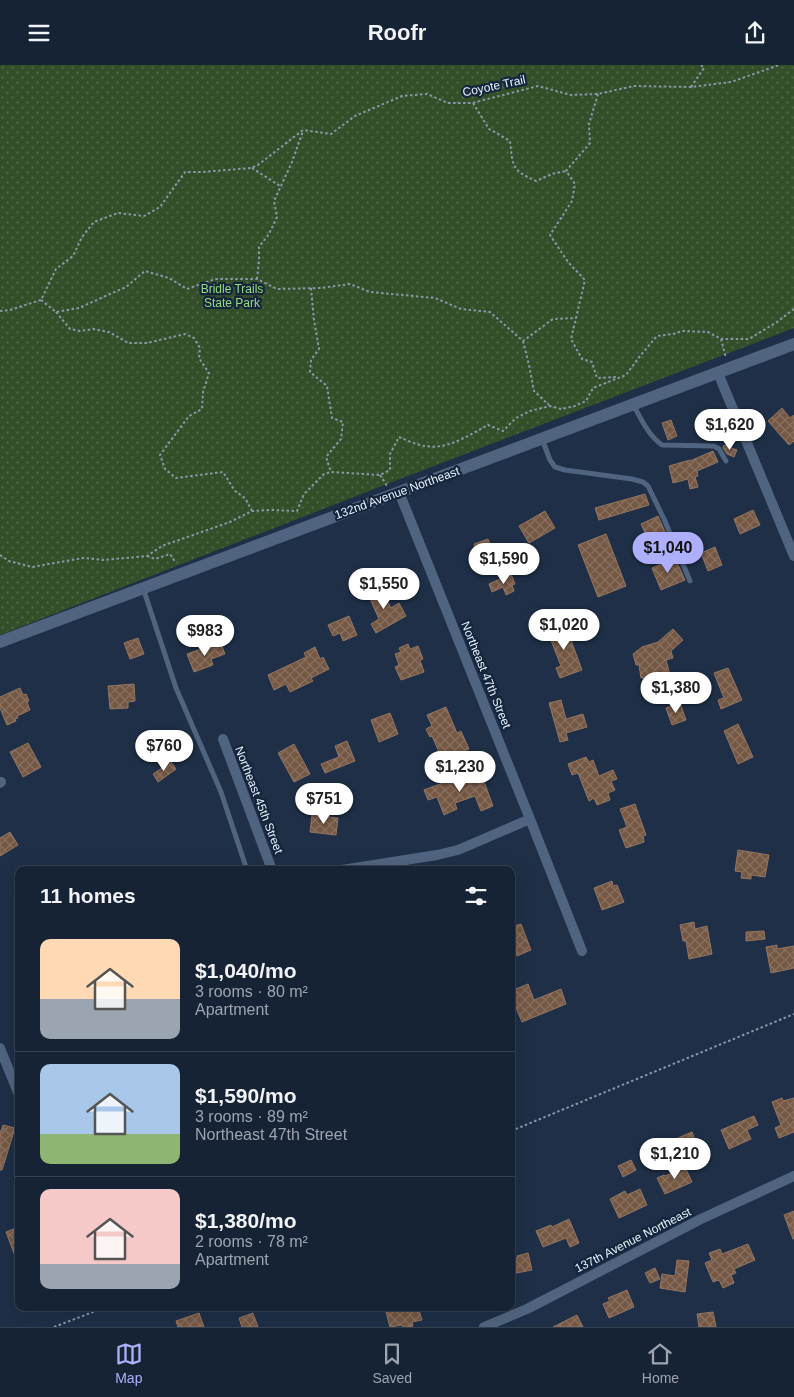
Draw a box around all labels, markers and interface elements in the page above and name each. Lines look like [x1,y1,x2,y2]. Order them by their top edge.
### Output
icon: menu [25,19,53,47]
icon: share [741,19,769,47]
text: Roofr [368,20,426,45]
street label: Coyote Trail [461,72,527,100]
park label: Bridle Trails State Park [201,282,263,310]
pin: $1,620 [689,409,771,451]
text: $1,620 [706,416,754,433]
street label: 132nd Avenue Northeast [333,464,462,522]
pin: $1,040 [627,531,709,574]
text: $1,040 [644,539,692,556]
pin: $1,590 [463,543,545,585]
text: $1,590 [480,550,528,567]
pin: $1,550 [343,567,425,610]
text: $1,550 [360,575,408,592]
pin: $1,020 [523,609,605,651]
pin: $983 [175,615,235,657]
text: $1,020 [540,616,588,633]
street label: Northeast 47th Street [458,619,514,731]
text: $983 [187,622,223,639]
pin: $1,380 [635,671,717,714]
text: $1,380 [652,679,700,696]
pin: $760 [134,729,194,772]
text: $760 [146,737,182,754]
street label: Northeast 45th Street [232,744,286,856]
pin: $1,230 [419,751,501,793]
text: $1,230 [436,758,484,775]
pin: $751 [294,783,354,825]
text: $751 [306,790,342,807]
icon: filters [462,882,490,910]
text: 11 homes [40,884,136,907]
icon: home [80,959,140,1019]
text: $1,040/mo [195,959,297,982]
text: 3 rooms · 80 m² [195,983,308,1000]
text: Apartment [195,1001,269,1018]
icon: home [80,1084,140,1144]
text: $1,590/mo [195,1084,297,1107]
text: 3 rooms · 89 m² [195,1108,308,1125]
text: Northeast 47th Street [195,1126,347,1143]
pin: $1,210 [634,1137,716,1180]
text: $1,210 [651,1145,699,1162]
street label: 137th Avenue Northeast [573,1204,694,1275]
icon: home [80,1209,140,1269]
text: $1,380/mo [195,1209,297,1232]
text: 2 rooms · 78 m² [195,1233,308,1250]
text: Apartment [195,1251,269,1268]
tab: Map [115,1340,143,1386]
tab: Saved [372,1340,412,1386]
tab: Home [642,1340,679,1386]

